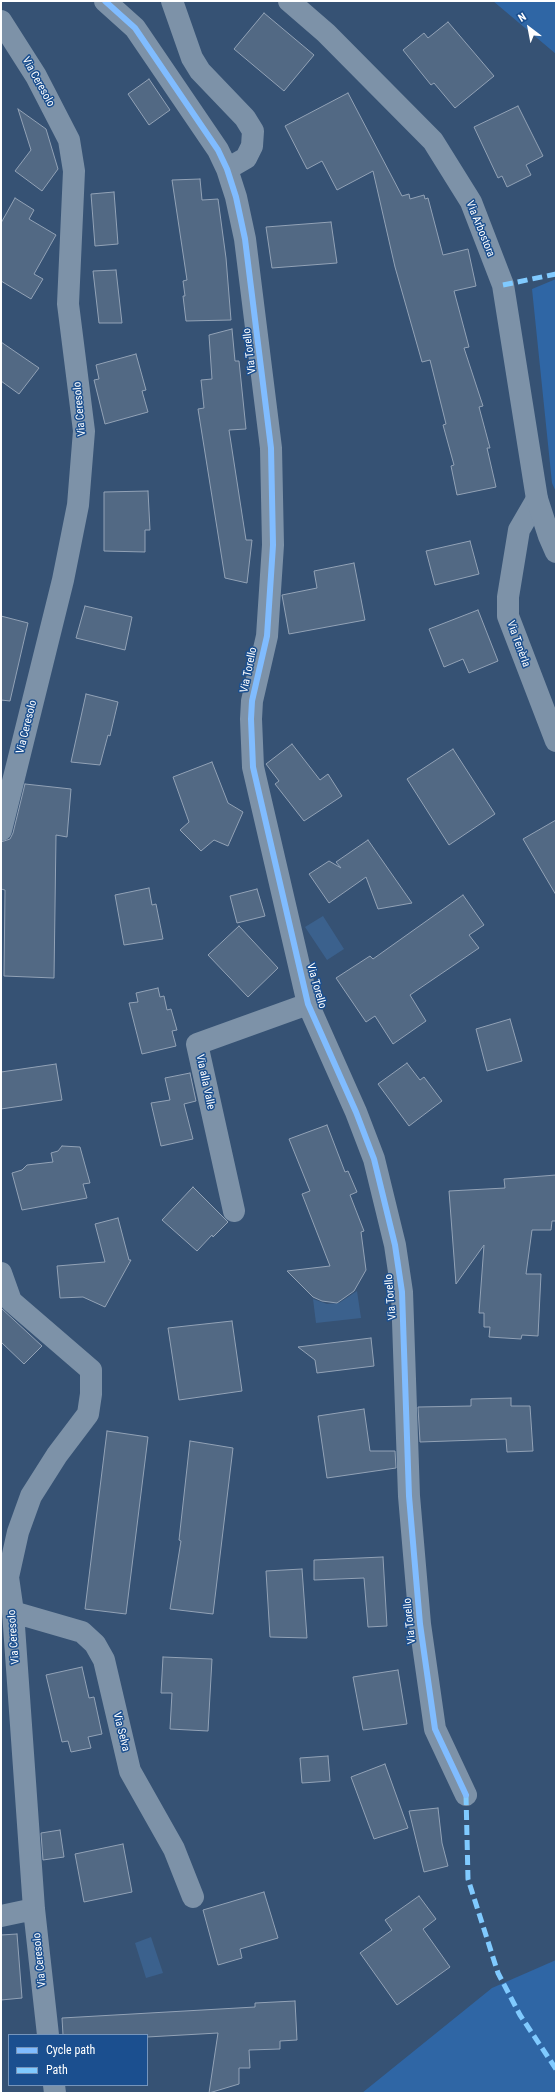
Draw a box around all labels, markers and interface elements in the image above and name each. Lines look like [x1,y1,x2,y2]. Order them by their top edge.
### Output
north arrow [509,8,549,48]
text: N [516,10,529,25]
street label: Via Ceresolo [19,55,57,109]
street label: Via Arbostora [463,199,497,259]
street label: Via Torello [241,327,259,375]
street label: Via Ceresolo [71,381,89,437]
street label: Via Tenèrla [504,619,532,669]
street label: Via Torello [238,646,260,694]
street label: Via Ceresolo [14,699,40,755]
street label: Via Torello [303,962,329,1010]
street label: Via alla Valle [193,1053,217,1111]
street label: Via Torello [382,1273,400,1321]
street label: Via Torello [401,1597,419,1645]
street label: Via Ceresolo [6,1609,22,1665]
street label: Via Selva [110,1711,132,1753]
street label: Via Ceresolo [31,1932,49,1988]
legend [8,2034,148,2086]
text: Cycle path [46,2043,95,2057]
text: Path [46,2063,68,2077]

